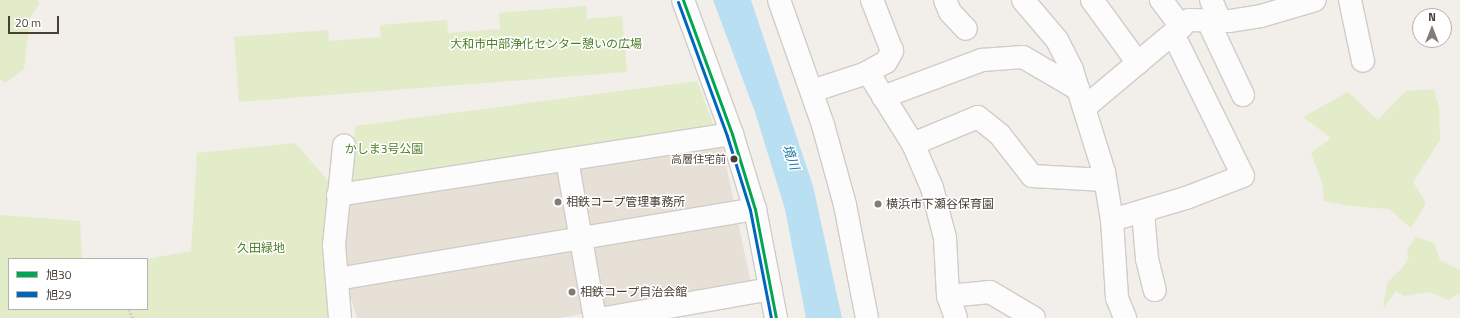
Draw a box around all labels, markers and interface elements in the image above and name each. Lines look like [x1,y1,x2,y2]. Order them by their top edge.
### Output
scale bar [10,8,61,34]
north arrow [1412,8,1452,48]
text: N [1428,9,1436,25]
text: 20 m [15,13,41,32]
park label: 大和市中部浄化センター憩いの広場 [450,37,642,51]
park label: かしま3号公園 [345,142,423,156]
water label: 境川 [779,142,803,172]
place label: 高層住宅前 [671,152,726,166]
marker: 高層住宅前 [729,154,739,164]
place label: 相鉄コープ管理事務所 [566,195,686,209]
marker: 相鉄コープ管理事務所 [553,197,563,207]
place label: 横浜市下瀬谷保育園 [886,197,994,211]
marker: 横浜市下瀬谷保育園 [873,199,883,209]
park label: 久田緑地 [237,241,285,255]
legend [8,258,148,310]
text: 旭30 [46,265,71,284]
text: 旭29 [46,285,71,304]
place label: 相鉄コープ自治会館 [580,285,688,299]
marker: 相鉄コープ自治会館 [567,287,577,297]

